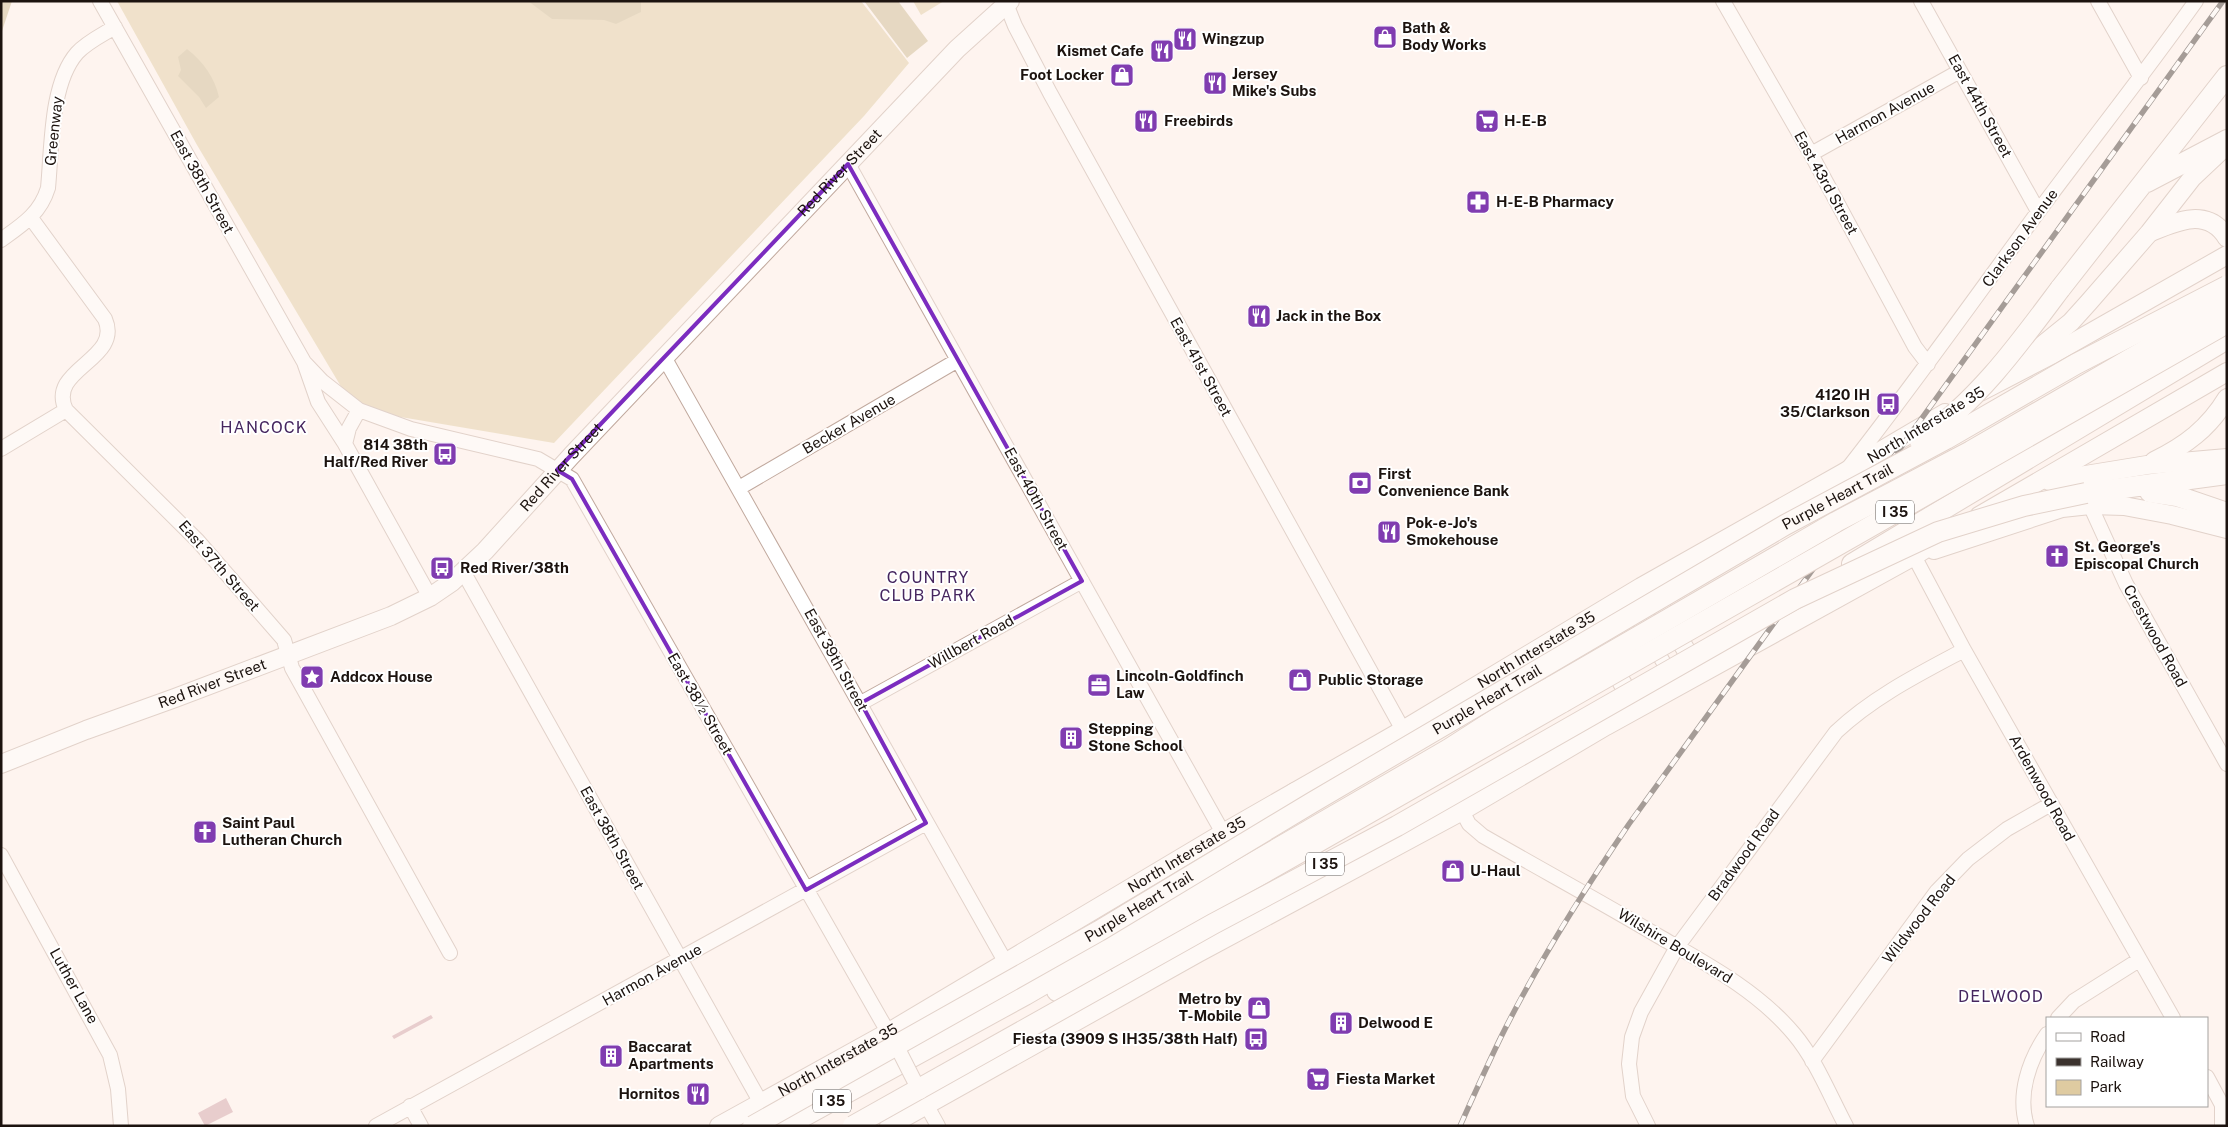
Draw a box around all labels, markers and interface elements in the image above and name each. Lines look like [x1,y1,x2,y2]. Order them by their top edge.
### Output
place label: Bath & Body Works [1402,19,1487,53]
shop icon: Bath & Body Works [1372,24,1398,50]
restaurant icon: Wingzup [1172,26,1198,52]
place label: Wingzup [1202,30,1264,47]
restaurant icon: Kismet Cafe [1149,38,1175,64]
place label: Kismet Cafe [1056,42,1144,59]
street label: East 44th Street [1945,51,2016,160]
shop icon: Foot Locker [1109,62,1135,88]
place label: Jersey Mike's Subs [1232,65,1316,99]
place label: Foot Locker [1020,66,1104,83]
restaurant icon: Jersey Mike's Subs [1202,70,1228,96]
street label: Harmon Avenue [1832,78,1937,147]
street label: Greenway [41,95,66,167]
restaurant icon: Freebirds [1133,108,1159,134]
supermarket icon: H-E-B [1474,108,1500,134]
place label: Freebirds [1164,112,1233,129]
place label: H-E-B [1504,112,1547,129]
street label: Red River Street [794,125,885,220]
street label: East 38th Street [167,127,238,236]
street label: East 43rd Street [1791,128,1862,237]
street label: Clarkson Avenue [1978,185,2061,290]
pharmacy icon: H-E-B Pharmacy [1465,189,1491,215]
place label: H-E-B Pharmacy [1496,193,1614,210]
restaurant icon: Jack in the Box [1246,303,1272,329]
place label: Jack in the Box [1276,307,1382,324]
street label: East 41st Street [1167,314,1236,419]
street label: North Interstate 35 [1864,383,1988,466]
place label: 4120 IH 35/Clarkson [1780,386,1870,420]
street label: Becker Avenue [799,390,898,457]
bus stop icon: 4120 IH 35/Clarkson [1875,391,1901,417]
district label: HANCOCK [220,418,308,437]
street label: Red River Street [516,419,606,515]
place label: 814 38th Half/Red River [324,436,428,470]
bus stop icon: 814 38th Half/Red River [432,441,458,467]
street label: East 40th Street [1001,444,1072,553]
street label: Purple Heart Trail [1779,460,1896,533]
place label: First Convenience Bank [1378,465,1510,499]
bank icon: First Convenience Bank [1347,470,1373,496]
road number: I 35 [1876,501,1914,524]
place label: Pok-e-Jo's Smokehouse [1406,514,1498,548]
street label: East 37th Street [175,517,263,615]
restaurant icon: Pok-e-Jo's Smokehouse [1376,519,1402,545]
place label: St. George's Episcopal Church [2074,538,2199,572]
church icon: St. George's Episcopal Church [2044,543,2070,569]
bus stop icon: Red River/38th [429,555,455,581]
place label: Red River/38th [460,559,569,576]
district label: COUNTRY CLUB PARK [879,568,977,605]
street label: Crestwood Road [2120,582,2191,690]
street label: East 39th Street [801,605,872,714]
street label: North Interstate 35 [1474,608,1598,691]
street label: Willbert Road [925,611,1016,672]
street label: East 38½ Street [664,650,737,758]
street label: Red River Street [156,655,269,711]
street label: Purple Heart Trail [1429,661,1544,738]
place icon: Addcox House [299,664,325,690]
place label: Lincoln-Goldfinch Law [1116,667,1244,701]
shop icon: Public Storage [1287,667,1313,693]
place label: Addcox House [330,668,433,685]
place label: Public Storage [1318,671,1423,688]
office icon: Lincoln-Goldfinch Law [1086,672,1112,698]
place label: Stepping Stone School [1088,720,1183,754]
building icon: Stepping Stone School [1058,725,1084,751]
street label: Ardenwood Road [2006,732,2079,844]
street label: East 38th Street [577,783,648,892]
street label: Bradwood Road [1705,805,1783,904]
street label: North Interstate 35 [1125,813,1249,896]
place label: Saint Paul Lutheran Church [222,814,342,848]
church icon: Saint Paul Lutheran Church [192,819,218,845]
road number: I 35 [1306,852,1344,876]
shop icon: U-Haul [1440,858,1466,884]
place label: U-Haul [1470,862,1521,879]
street label: Purple Heart Trail [1082,867,1196,945]
street label: Wildwood Road [1879,871,1959,966]
street label: Wilshire Boulevard [1615,905,1736,986]
street label: Harmon Avenue [599,940,704,1009]
street label: Luther Lane [47,945,102,1027]
district label: DELWOOD [1958,987,2044,1006]
place label: Metro by T-Mobile [1178,990,1243,1024]
shop icon: Metro by T-Mobile [1246,995,1272,1021]
building icon: Delwood E [1328,1010,1354,1036]
place label: Delwood E [1358,1014,1433,1031]
legend [2046,1017,2208,1107]
street label: North Interstate 35 [775,1020,901,1100]
bus stop icon: Fiesta (3909 S IH35/38th Half) [1243,1026,1269,1052]
text: Road [2090,1028,2126,1045]
place label: Fiesta (3909 S IH35/38th Half) [1012,1030,1238,1047]
place label: Baccarat Apartments [628,1038,714,1072]
building icon: Baccarat Apartments [598,1043,624,1069]
text: Railway [2090,1053,2144,1070]
supermarket icon: Fiesta Market [1305,1066,1331,1092]
place label: Fiesta Market [1336,1070,1435,1087]
text: Park [2090,1078,2122,1095]
restaurant icon: Hornitos [685,1081,711,1107]
place label: Hornitos [618,1085,680,1102]
road number: I 35 [813,1090,851,1112]

